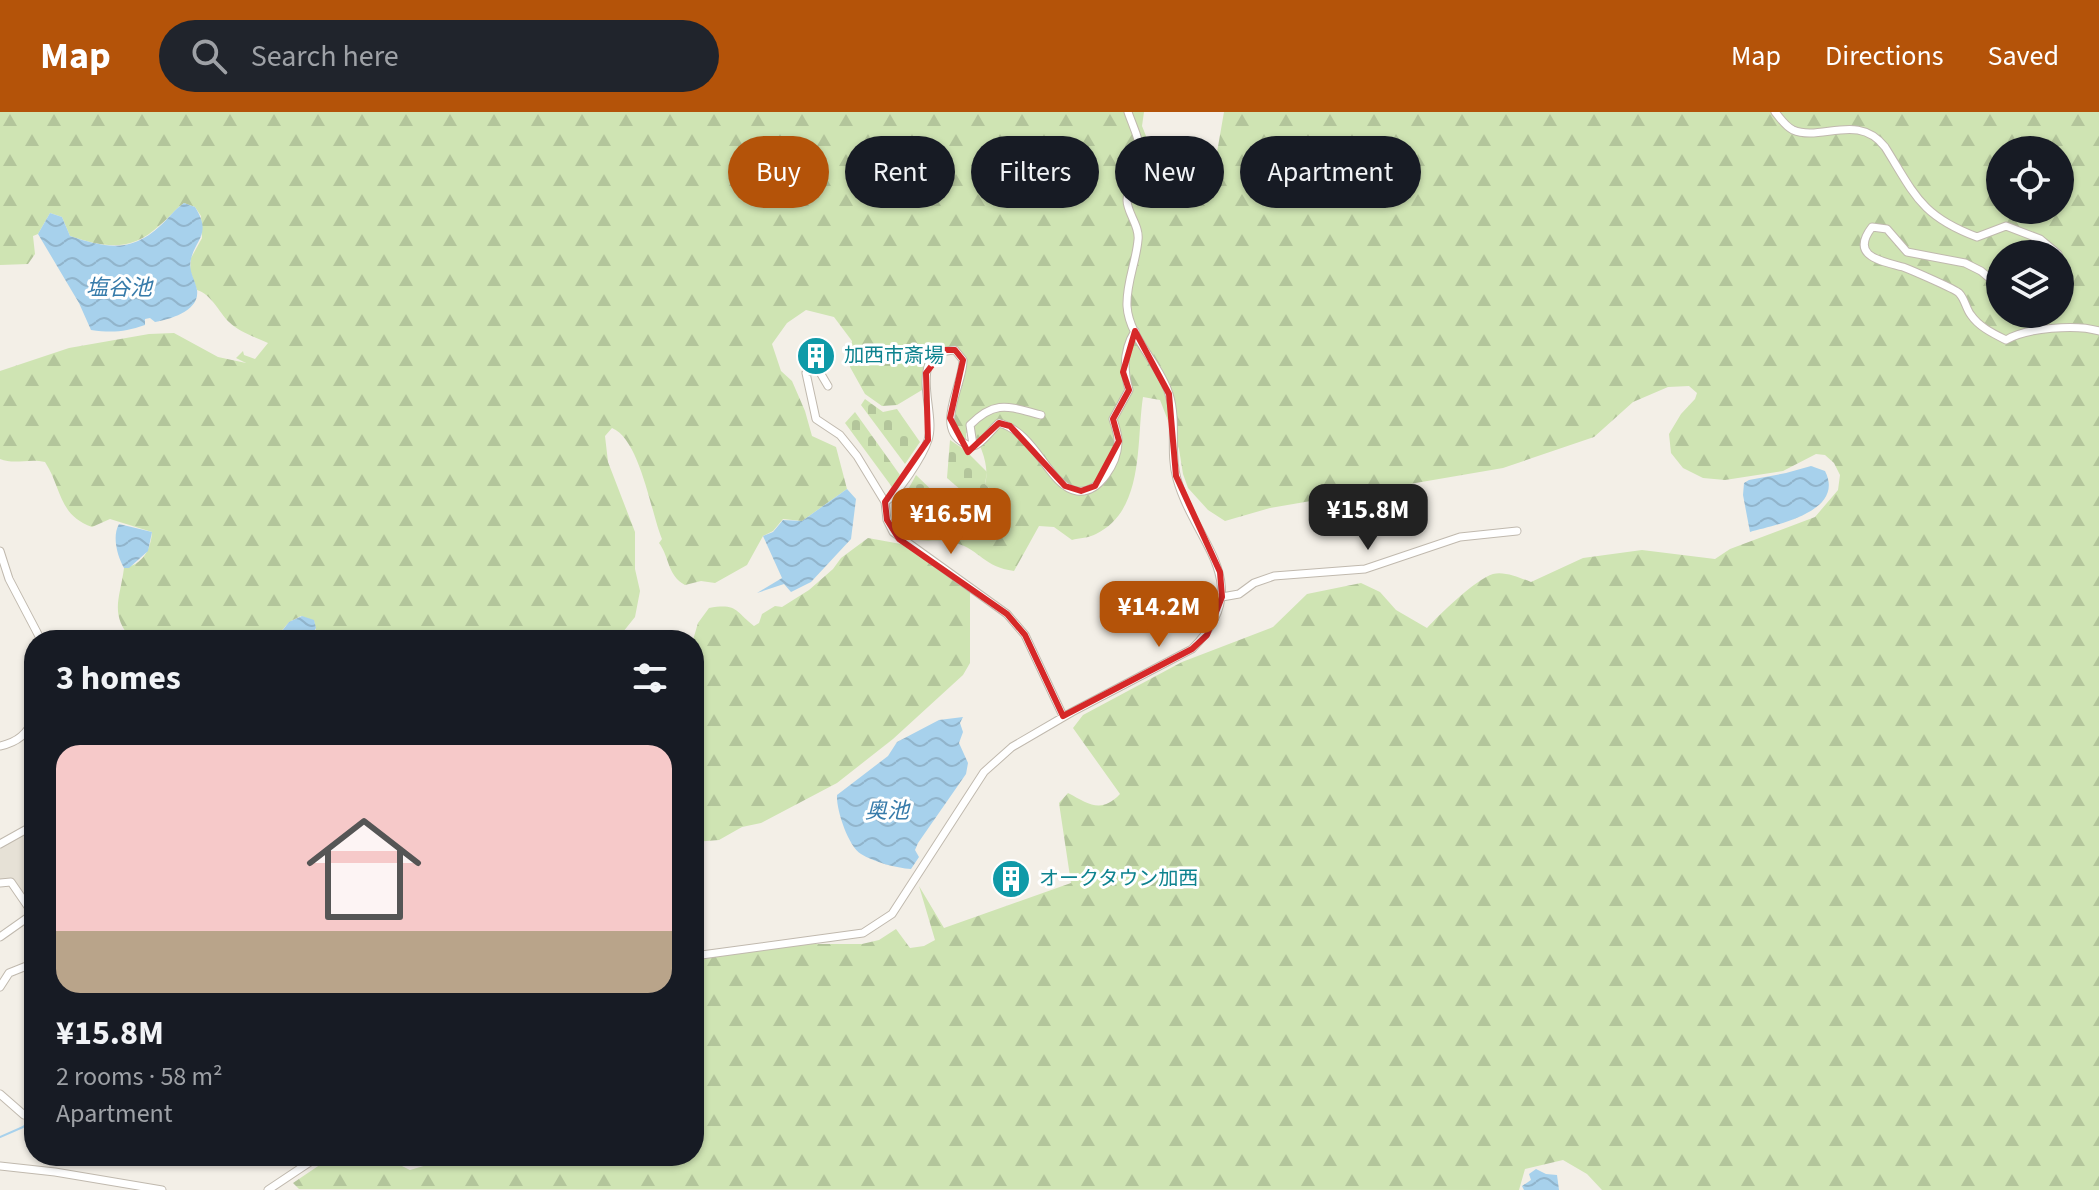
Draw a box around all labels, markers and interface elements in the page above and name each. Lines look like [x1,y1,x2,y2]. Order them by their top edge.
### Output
search box [159,20,719,92]
text: Map [40,29,111,83]
icon: search [187,34,231,78]
text: Search here [251,35,399,78]
text: Map [1731,36,1781,76]
text: Directions [1825,36,1944,76]
text: Saved [1988,36,2059,76]
chip: Buy [728,136,829,208]
chip: Rent [845,136,955,208]
chip: Filters [971,136,1099,208]
chip: New [1115,136,1224,208]
chip: Apartment [1240,136,1421,208]
map controls [1986,136,2074,328]
button: locate [1986,136,2074,224]
button: layers [1986,240,2074,328]
water label: 塩谷池 [86,272,154,304]
building icon: 加西市斎場 [795,335,837,377]
place label: 加西市斎場 [844,342,944,370]
pin: ¥15.8M [1303,484,1433,552]
pin: ¥16.5M [886,488,1016,556]
text: ¥15.8M [1327,491,1409,528]
text: ¥16.5M [910,495,992,532]
pin: ¥14.2M [1094,581,1224,649]
text: ¥14.2M [1118,588,1200,625]
text: 3 homes [56,654,181,703]
icon: filters [628,656,672,700]
water label: 奥池 [865,795,911,827]
icon: home [292,797,436,941]
building icon: オークタウン加西 [990,858,1032,900]
place label: オークタウン加西 [1039,865,1198,893]
text: ¥15.8M [56,1009,164,1058]
text: 2 rooms · 58 m² [56,1058,223,1095]
text: Apartment [56,1095,173,1132]

